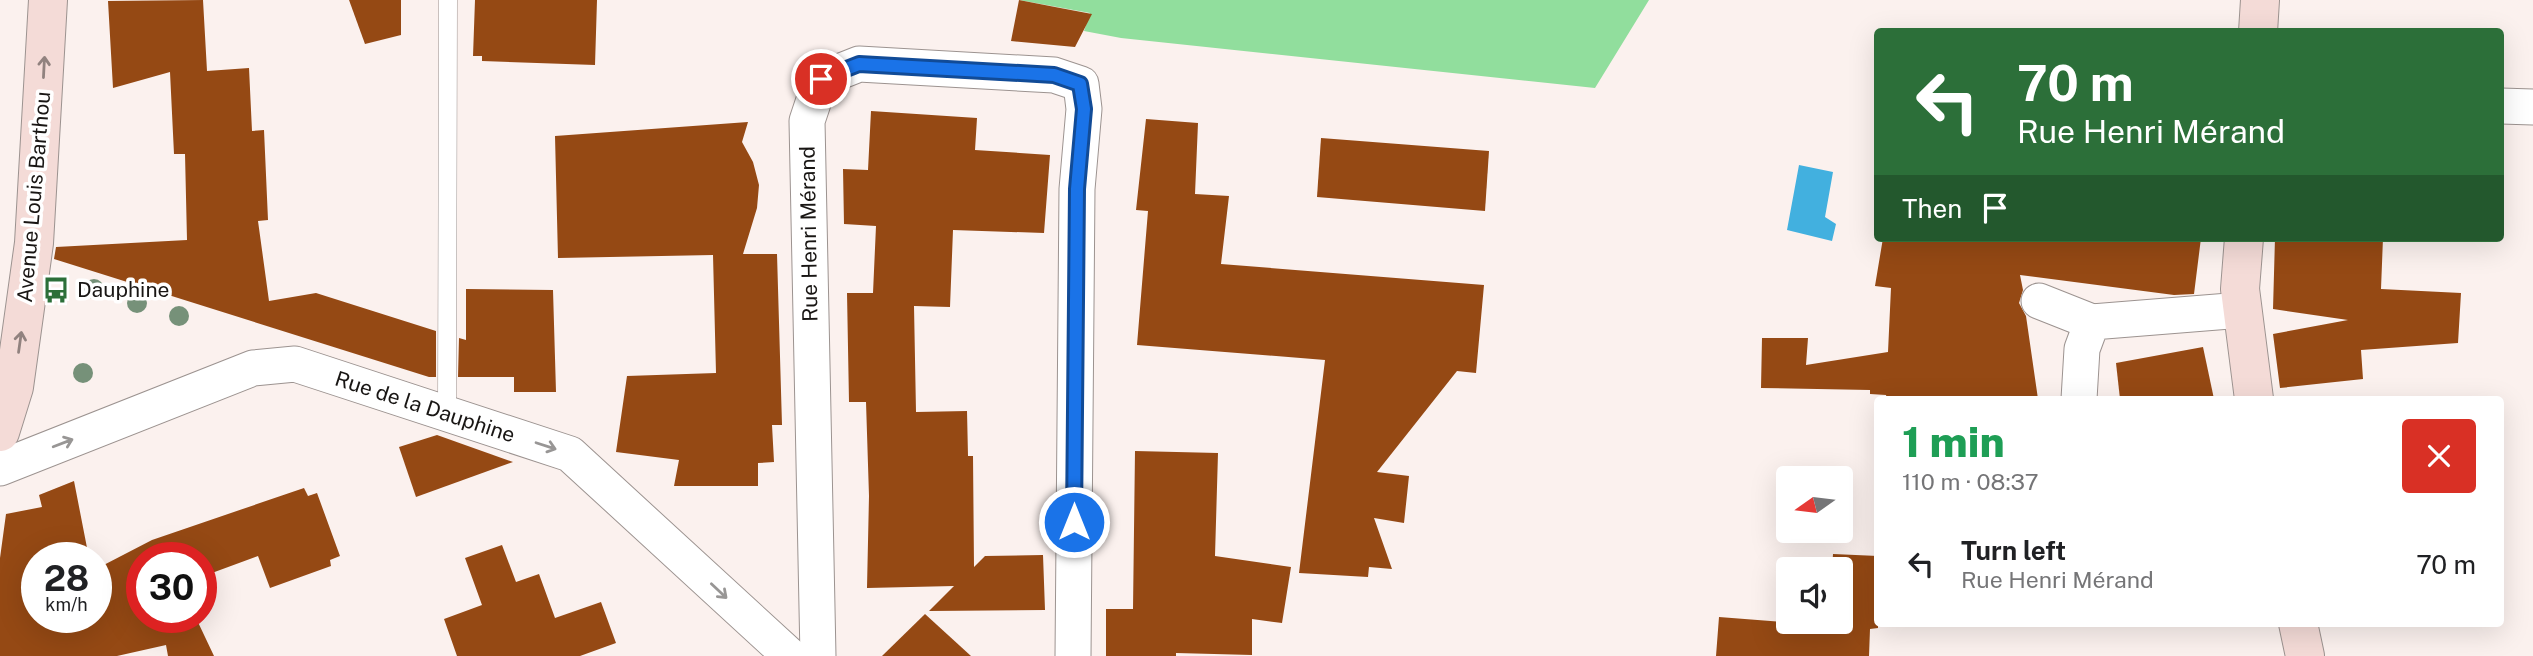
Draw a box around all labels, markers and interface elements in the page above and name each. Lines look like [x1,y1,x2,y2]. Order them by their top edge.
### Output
pin [791,49,851,109]
text: 70 m [2017,54,2134,112]
one-way arrow [38,56,51,79]
icon: left [1902,56,1993,147]
icon: arrive [802,60,840,98]
street label: Avenue Louis Barthou [12,90,55,304]
text: Rue Henri Mérand [2017,113,2285,150]
street label: Rue Henri Mérand [794,146,823,322]
icon: arrive [1976,189,2014,227]
text: Then [1902,193,1962,224]
bus stop icon: Dauphine [41,275,71,305]
place label: Dauphine [77,277,169,302]
one-way arrow [14,331,27,354]
street label: Rue de la Dauphine [332,366,518,447]
text: 1 min [1902,417,2005,466]
button: close [2402,419,2476,493]
one-way arrow [52,435,74,448]
one-way arrow [535,441,557,454]
north arrow [1776,466,1853,542]
map controls [1776,466,1853,634]
text: 110 m · 08:37 [1902,468,2038,495]
position arrow [1037,485,1111,559]
text: Turn left [1961,535,2066,566]
speed limit sign: 30 [126,542,217,633]
icon: left [1902,545,1940,583]
text: 70 m [2416,549,2476,580]
button: sound [1776,557,1853,634]
text: 28 [44,558,89,599]
text: Rue Henri Mérand [1961,566,2154,593]
one-way arrow [710,583,728,599]
text: km/h [45,594,88,615]

